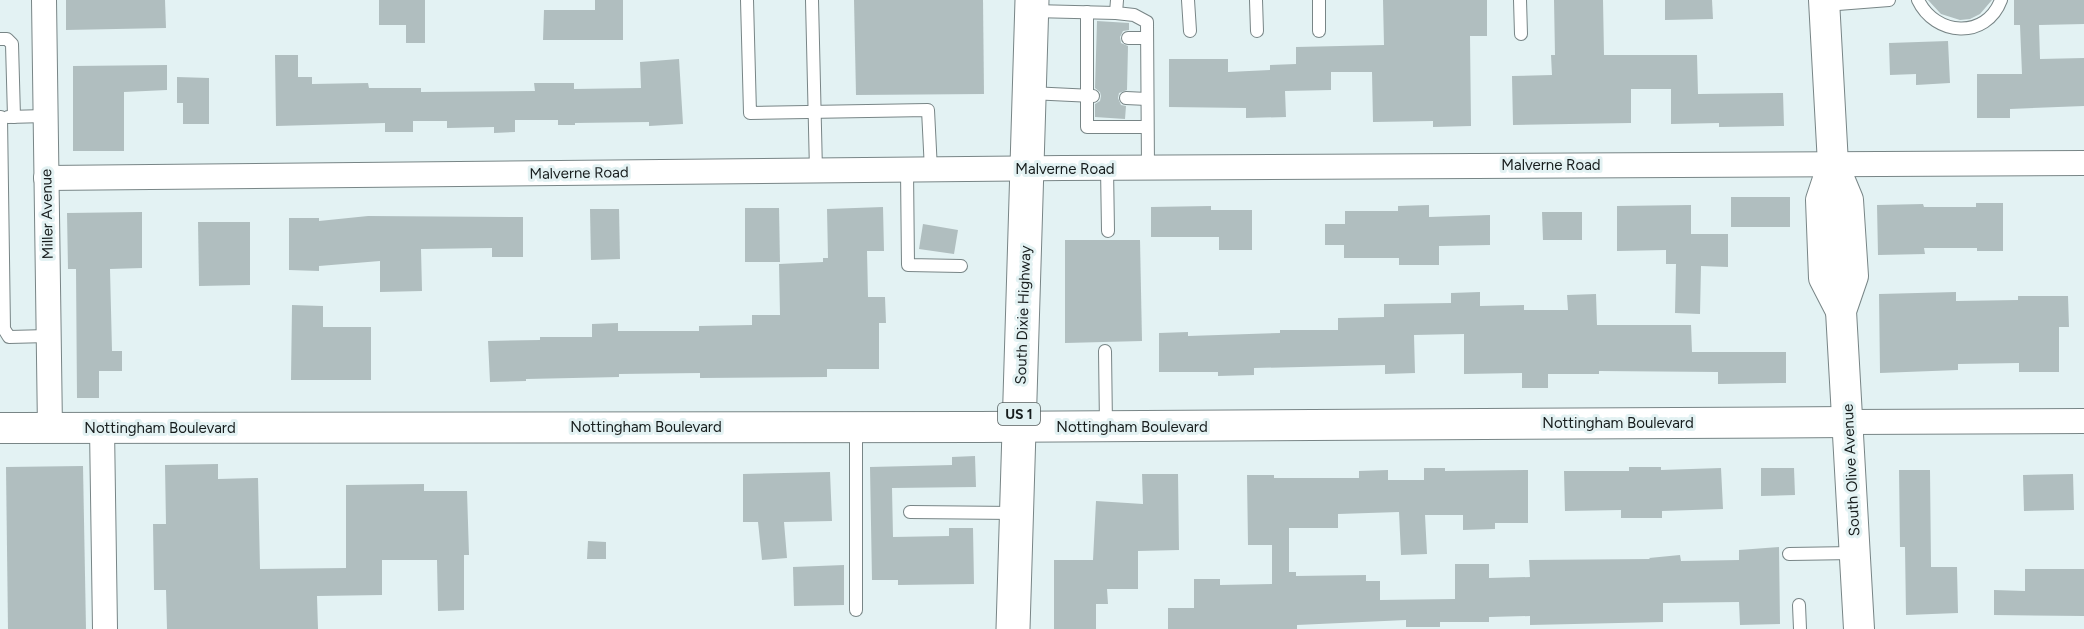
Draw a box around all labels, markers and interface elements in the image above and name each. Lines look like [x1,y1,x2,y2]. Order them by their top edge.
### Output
street label: Malverne Road [1501,156,1601,174]
street label: Malverne Road [1015,160,1115,178]
street label: Malverne Road [529,163,629,183]
street label: Miller Avenue [37,169,57,259]
street label: South Dixie Highway [1012,245,1034,385]
road number: US 1 [998,403,1040,425]
street label: South Olive Avenue [1839,403,1863,537]
street label: Nottingham Boulevard [1542,414,1694,432]
street label: Nottingham Boulevard [570,418,722,436]
street label: Nottingham Boulevard [1056,418,1208,436]
street label: Nottingham Boulevard [84,419,236,437]

